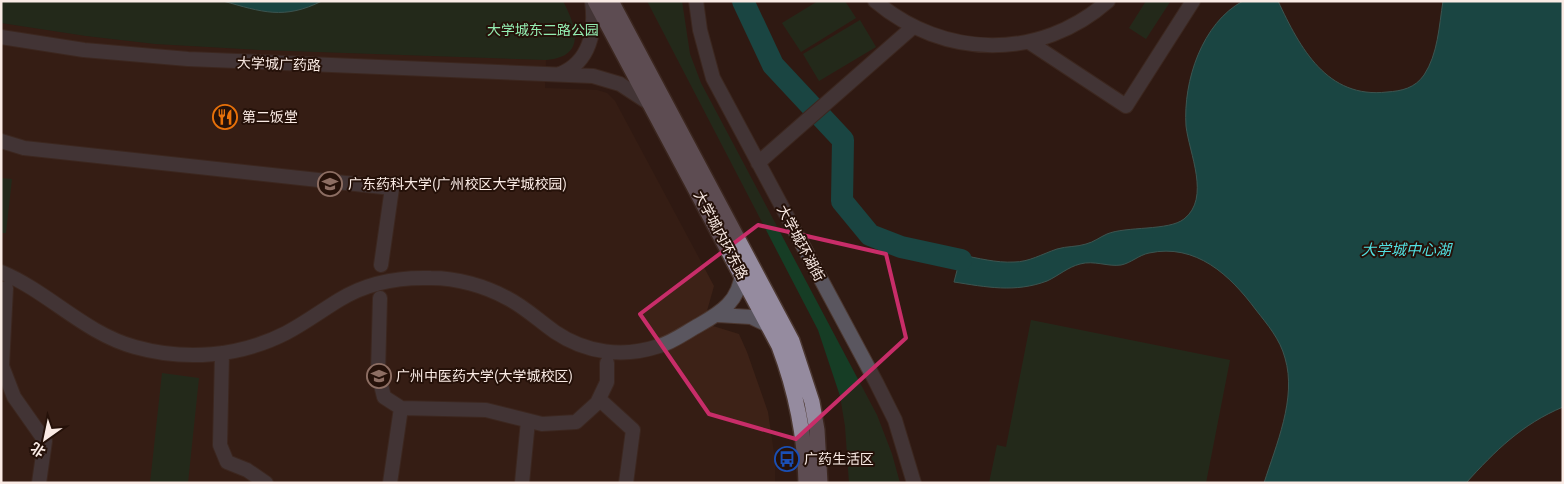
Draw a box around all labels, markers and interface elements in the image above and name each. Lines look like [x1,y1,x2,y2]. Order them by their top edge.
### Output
park label: 大学城东二路公园 [487,22,599,38]
street label: 大学城广药路 [237,55,321,73]
restaurant icon: 第二饭堂 [212,104,238,130]
place label: 第二饭堂 [242,109,298,125]
school or university icon: 广东药科大学(广州校区大学城校园) [317,171,343,197]
place label: 广东药科大学(广州校区大学城校园) [348,176,567,192]
street label: 大学城内环东路 [691,188,751,282]
street label: 大学城环湖街 [774,202,828,284]
water label: 大学城中心湖 [1361,241,1453,258]
school or university icon: 广州中医药大学(大学城校区) [366,363,392,389]
place label: 广州中医药大学(大学城校区) [396,368,573,384]
north arrow [20,414,70,464]
text: 北 [28,439,48,460]
bus stop icon: 广药生活区 [774,446,800,472]
place label: 广药生活区 [804,451,874,467]

